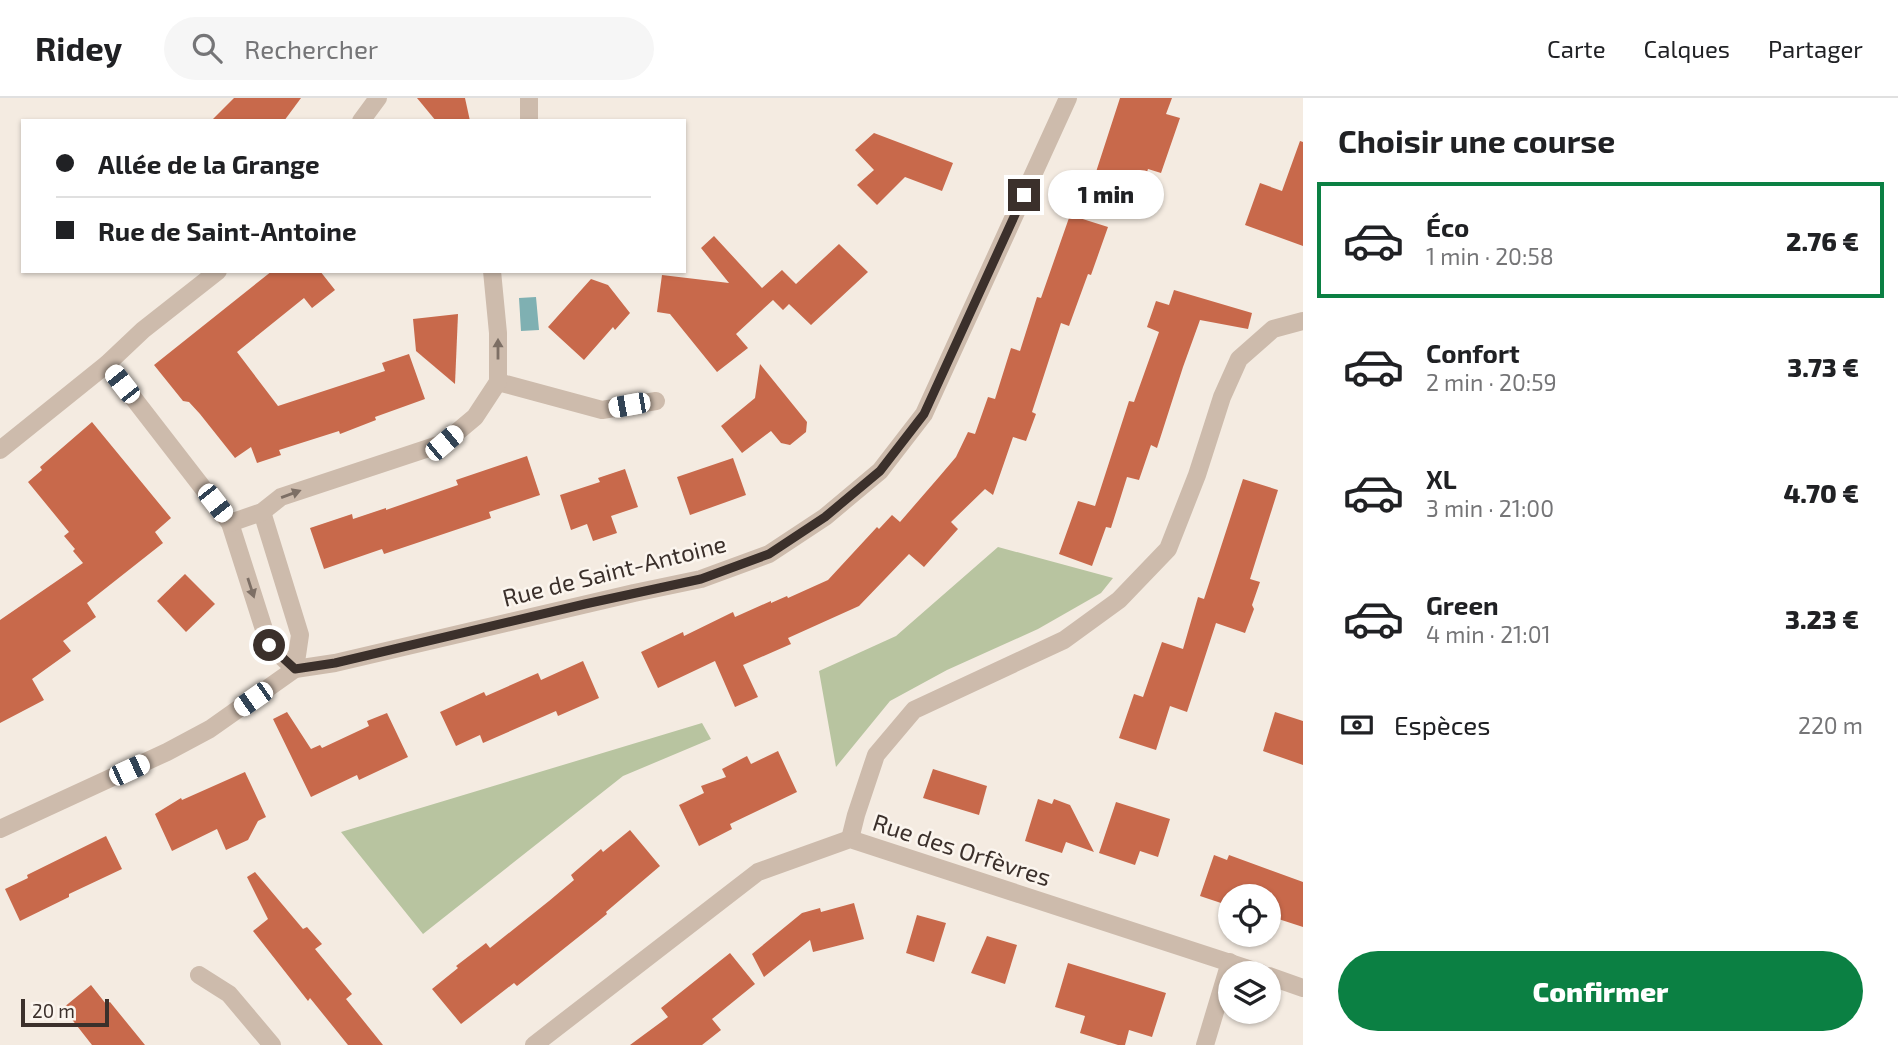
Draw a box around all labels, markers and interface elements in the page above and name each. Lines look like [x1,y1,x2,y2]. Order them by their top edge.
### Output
search box [164,17,654,80]
text: Ridey [35,28,122,68]
icon: search [188,29,226,67]
text: Rechercher [244,33,378,64]
text: Carte [1547,34,1606,63]
text: Calques [1644,34,1730,63]
text: Partager [1768,34,1863,63]
text: Choisir une course [1338,121,1615,159]
text: Allée de la Grange [98,148,320,179]
callout: 1 min [1048,170,1164,220]
route end [1008,179,1040,211]
text: 1 min [1078,180,1134,208]
icon: car [1342,209,1405,272]
text: Éco [1426,211,1469,242]
text: Rue de Saint-Antoine [98,215,357,246]
text: 2.76 € [1786,225,1859,256]
text: 1 min · 20:58 [1426,242,1554,270]
icon: car [1342,335,1405,398]
text: Confort [1426,337,1520,368]
one-way arrow [492,338,504,360]
text: 3.73 € [1787,351,1859,382]
car [101,361,144,407]
text: 2 min · 20:59 [1426,368,1557,396]
car [607,391,652,419]
car [422,421,467,465]
icon: car [1342,461,1405,524]
text: XL [1426,463,1457,494]
text: 4.70 € [1783,477,1859,508]
car [194,480,237,526]
one-way arrow [281,488,302,499]
text: 3 min · 21:00 [1426,494,1554,522]
street label: Rue de Saint-Antoine [499,528,729,612]
one-way arrow [246,578,257,599]
icon: car [1342,587,1405,650]
text: Green [1426,589,1499,620]
text: 3.23 € [1785,603,1859,634]
text: 4 min · 21:01 [1426,620,1551,648]
route start [253,629,285,661]
car [230,678,277,720]
icon: cash [1338,706,1376,744]
text: Espèces [1394,709,1491,740]
text: 220 m [1798,711,1863,739]
car [106,752,153,788]
street label: Rue des Orfèvres [869,807,1055,891]
map controls [1218,884,1281,1024]
button: locate [1218,884,1281,947]
button: Confirmer [1338,951,1863,1031]
button: layers [1218,961,1281,1024]
scale bar [21,996,108,1028]
text: 20 m [32,999,75,1022]

